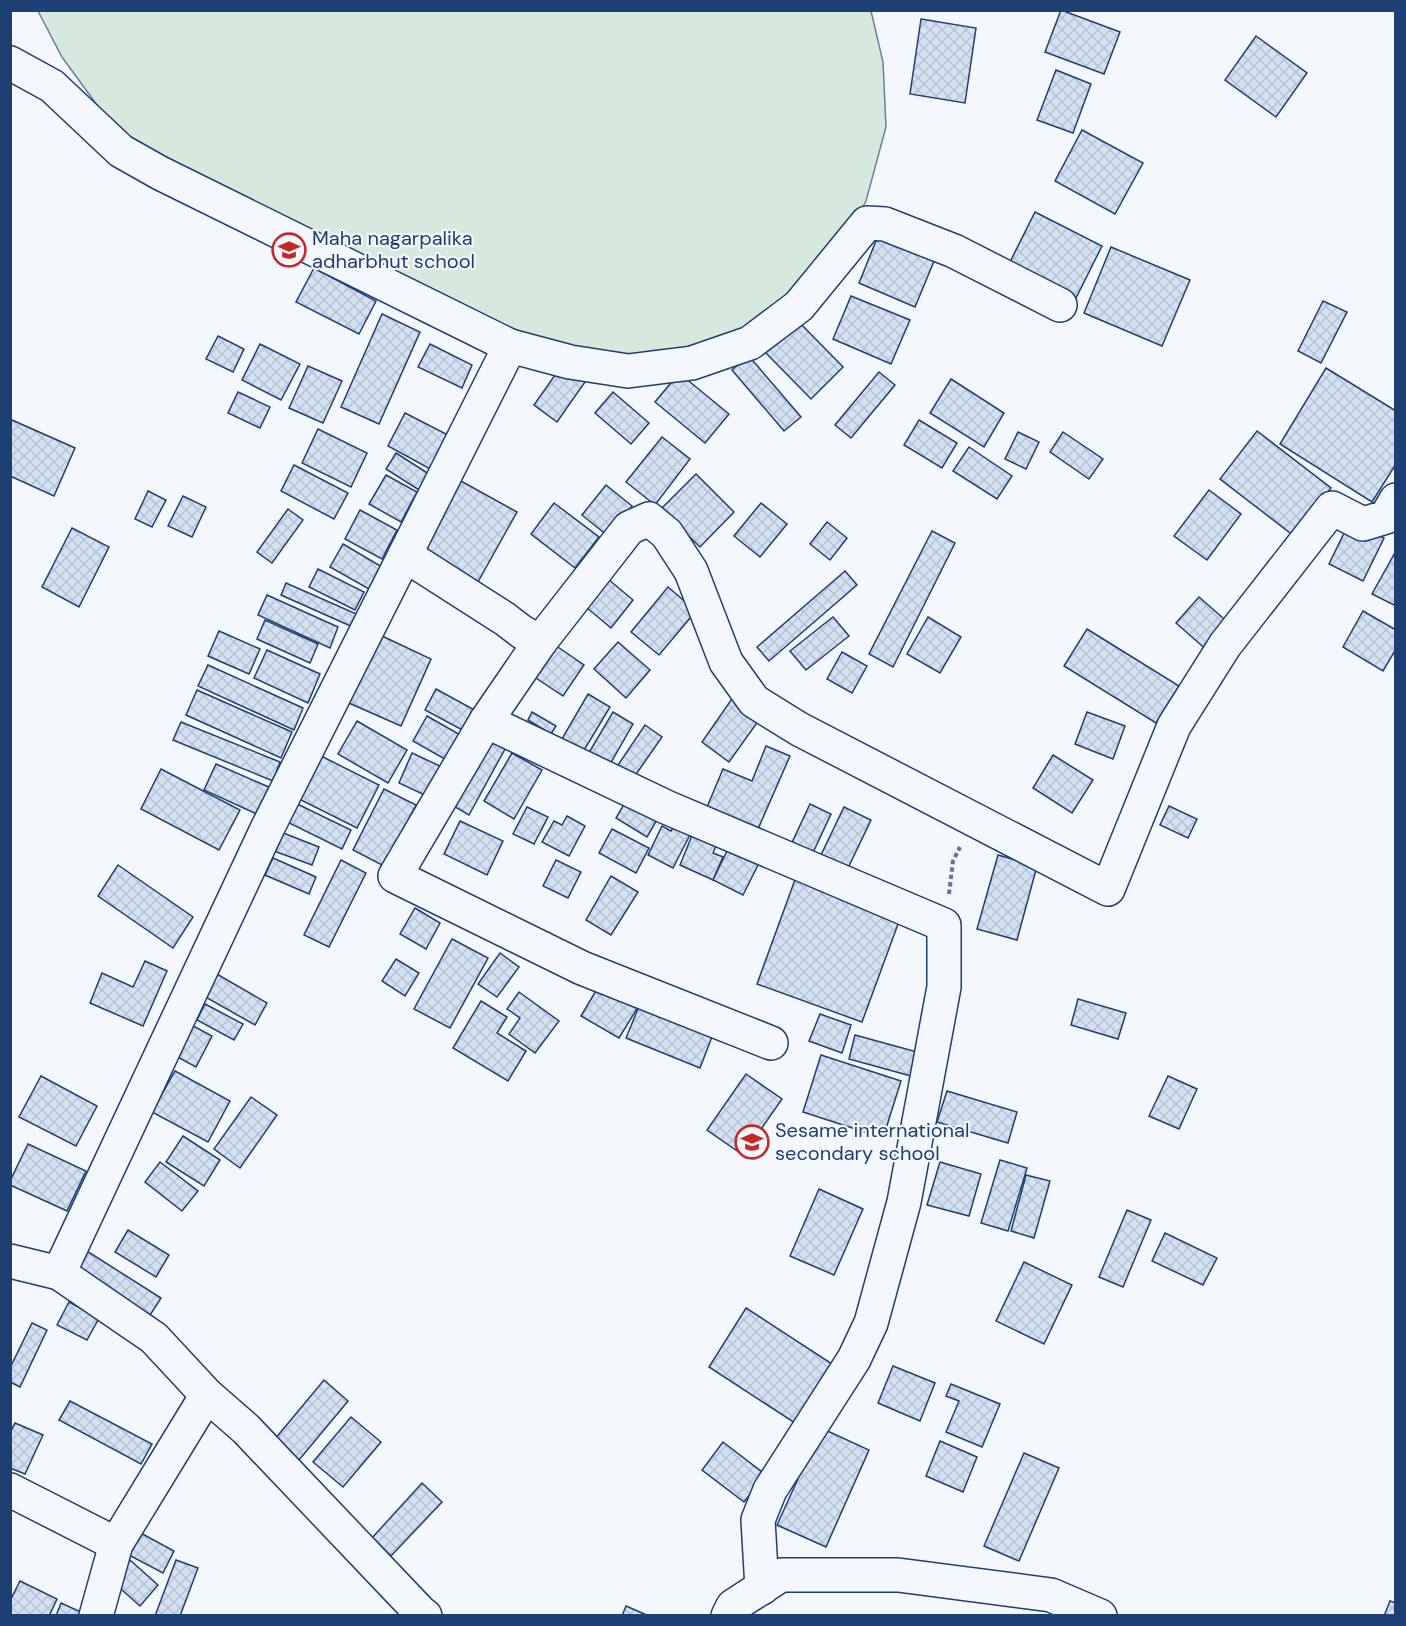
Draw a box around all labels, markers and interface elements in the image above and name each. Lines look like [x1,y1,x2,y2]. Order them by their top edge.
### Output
place label: Maha nagarpalika adharbhut school [312,225,475,274]
school or university icon: Maha nagarpalika adharbhut school [271,232,307,268]
place label: Sesame international secondary school [775,1117,969,1166]
school or university icon: Sesame international secondary school [734,1124,770,1160]

